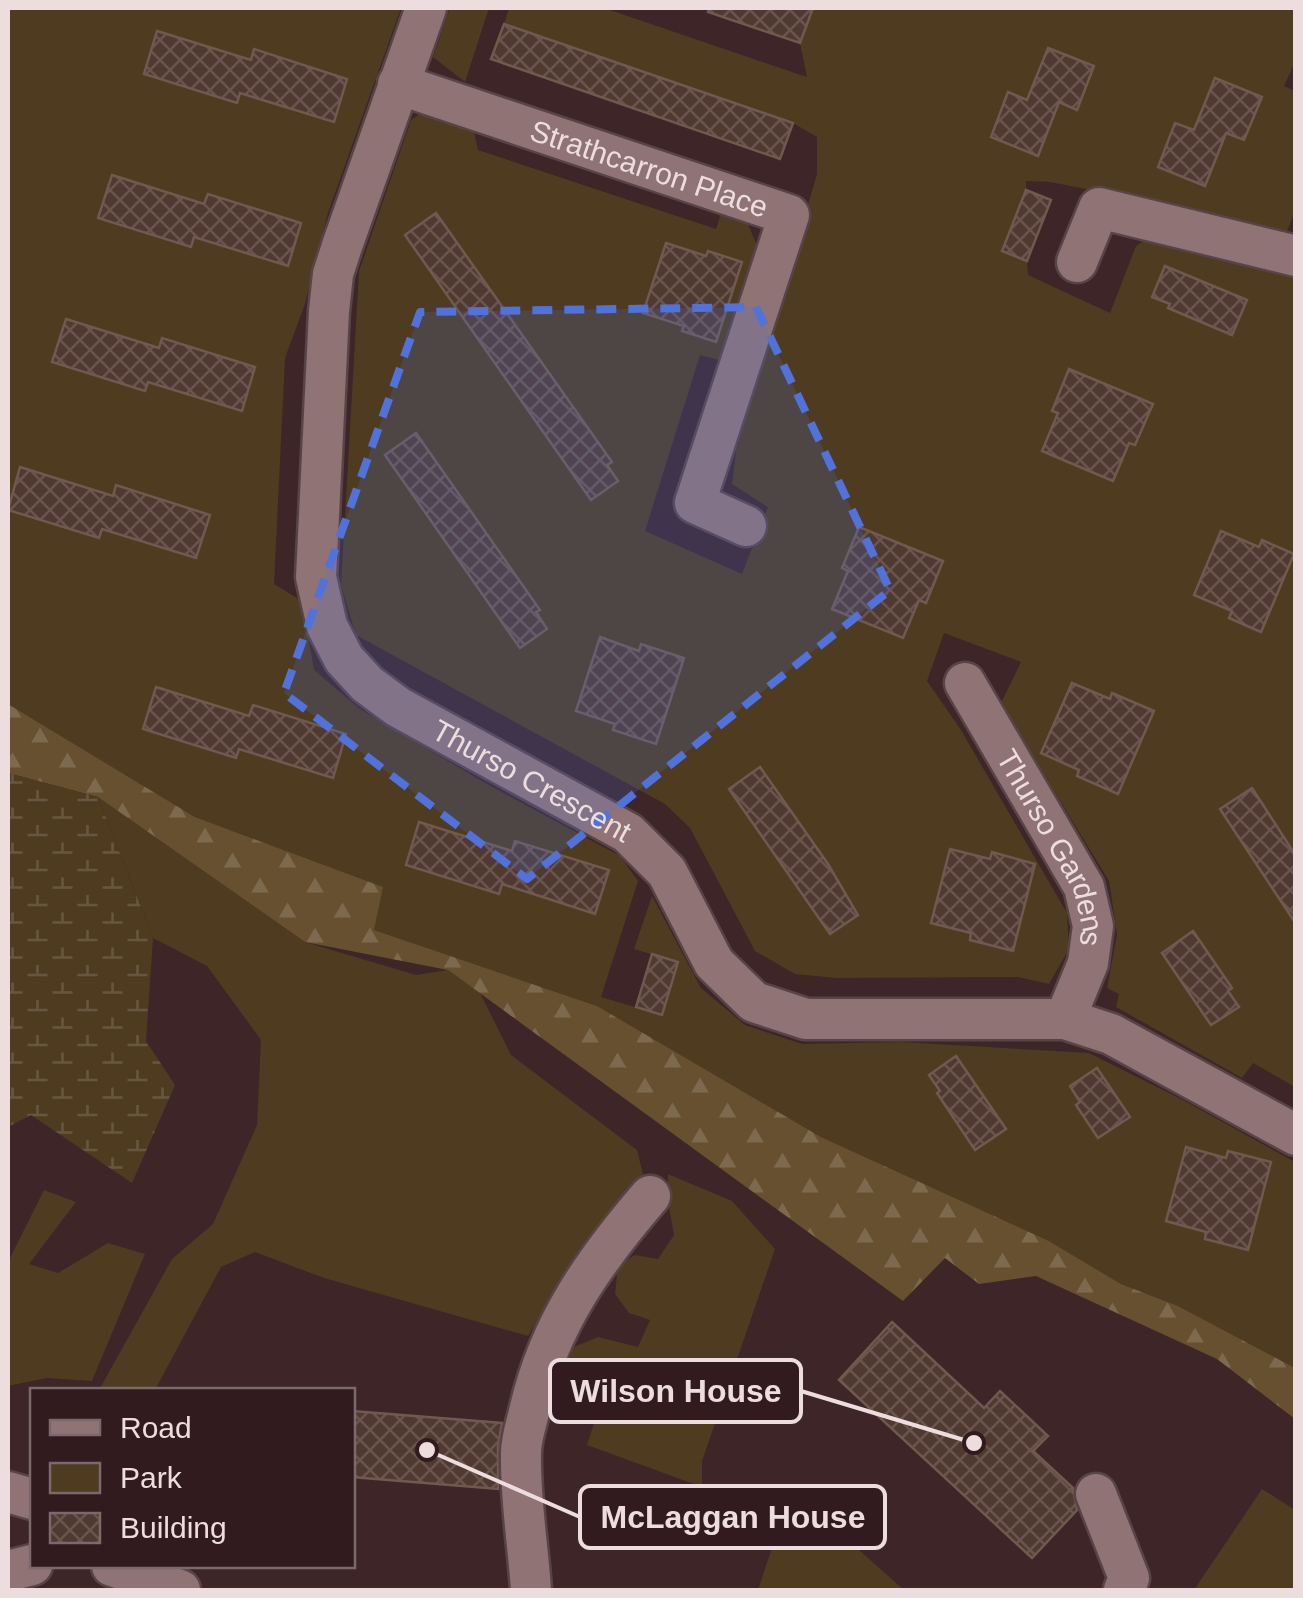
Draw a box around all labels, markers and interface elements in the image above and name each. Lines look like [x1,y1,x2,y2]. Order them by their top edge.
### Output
street label: Strathcarron Place [526,113,772,223]
street label: Thurso Crescent [427,713,638,848]
street label: Thurso Gardens [991,743,1110,948]
callout: Wilson House [550,1360,801,1422]
text: Wilson House [570,1373,782,1409]
legend [30,1388,355,1568]
text: Road [120,1411,192,1444]
text: Park [120,1461,183,1494]
callout: McLaggan House [580,1486,885,1548]
text: McLaggan House [601,1499,865,1535]
text: Building [120,1511,227,1544]

